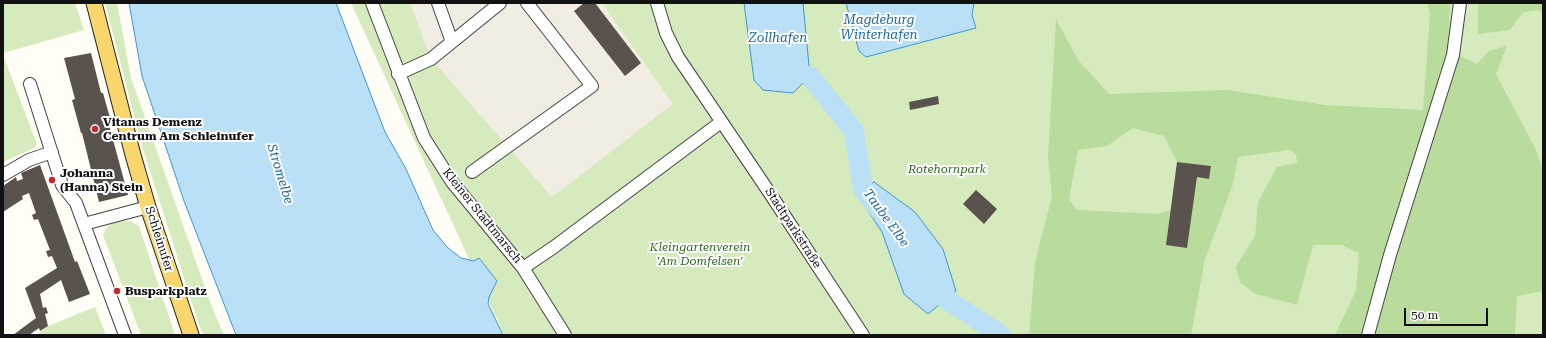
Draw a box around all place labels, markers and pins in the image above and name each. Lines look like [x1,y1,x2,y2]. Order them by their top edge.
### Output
place label: Vitanas Demenz Centrum Am Schleinufer [103,115,254,143]
marker: Vitanas Demenz Centrum Am Schleinufer [90,124,100,134]
place label: Johanna (Hanna) Stein [60,166,143,194]
marker: Johanna (Hanna) Stein [47,175,57,185]
place label: Busparkplatz [125,284,207,298]
marker: Busparkplatz [112,286,122,296]

